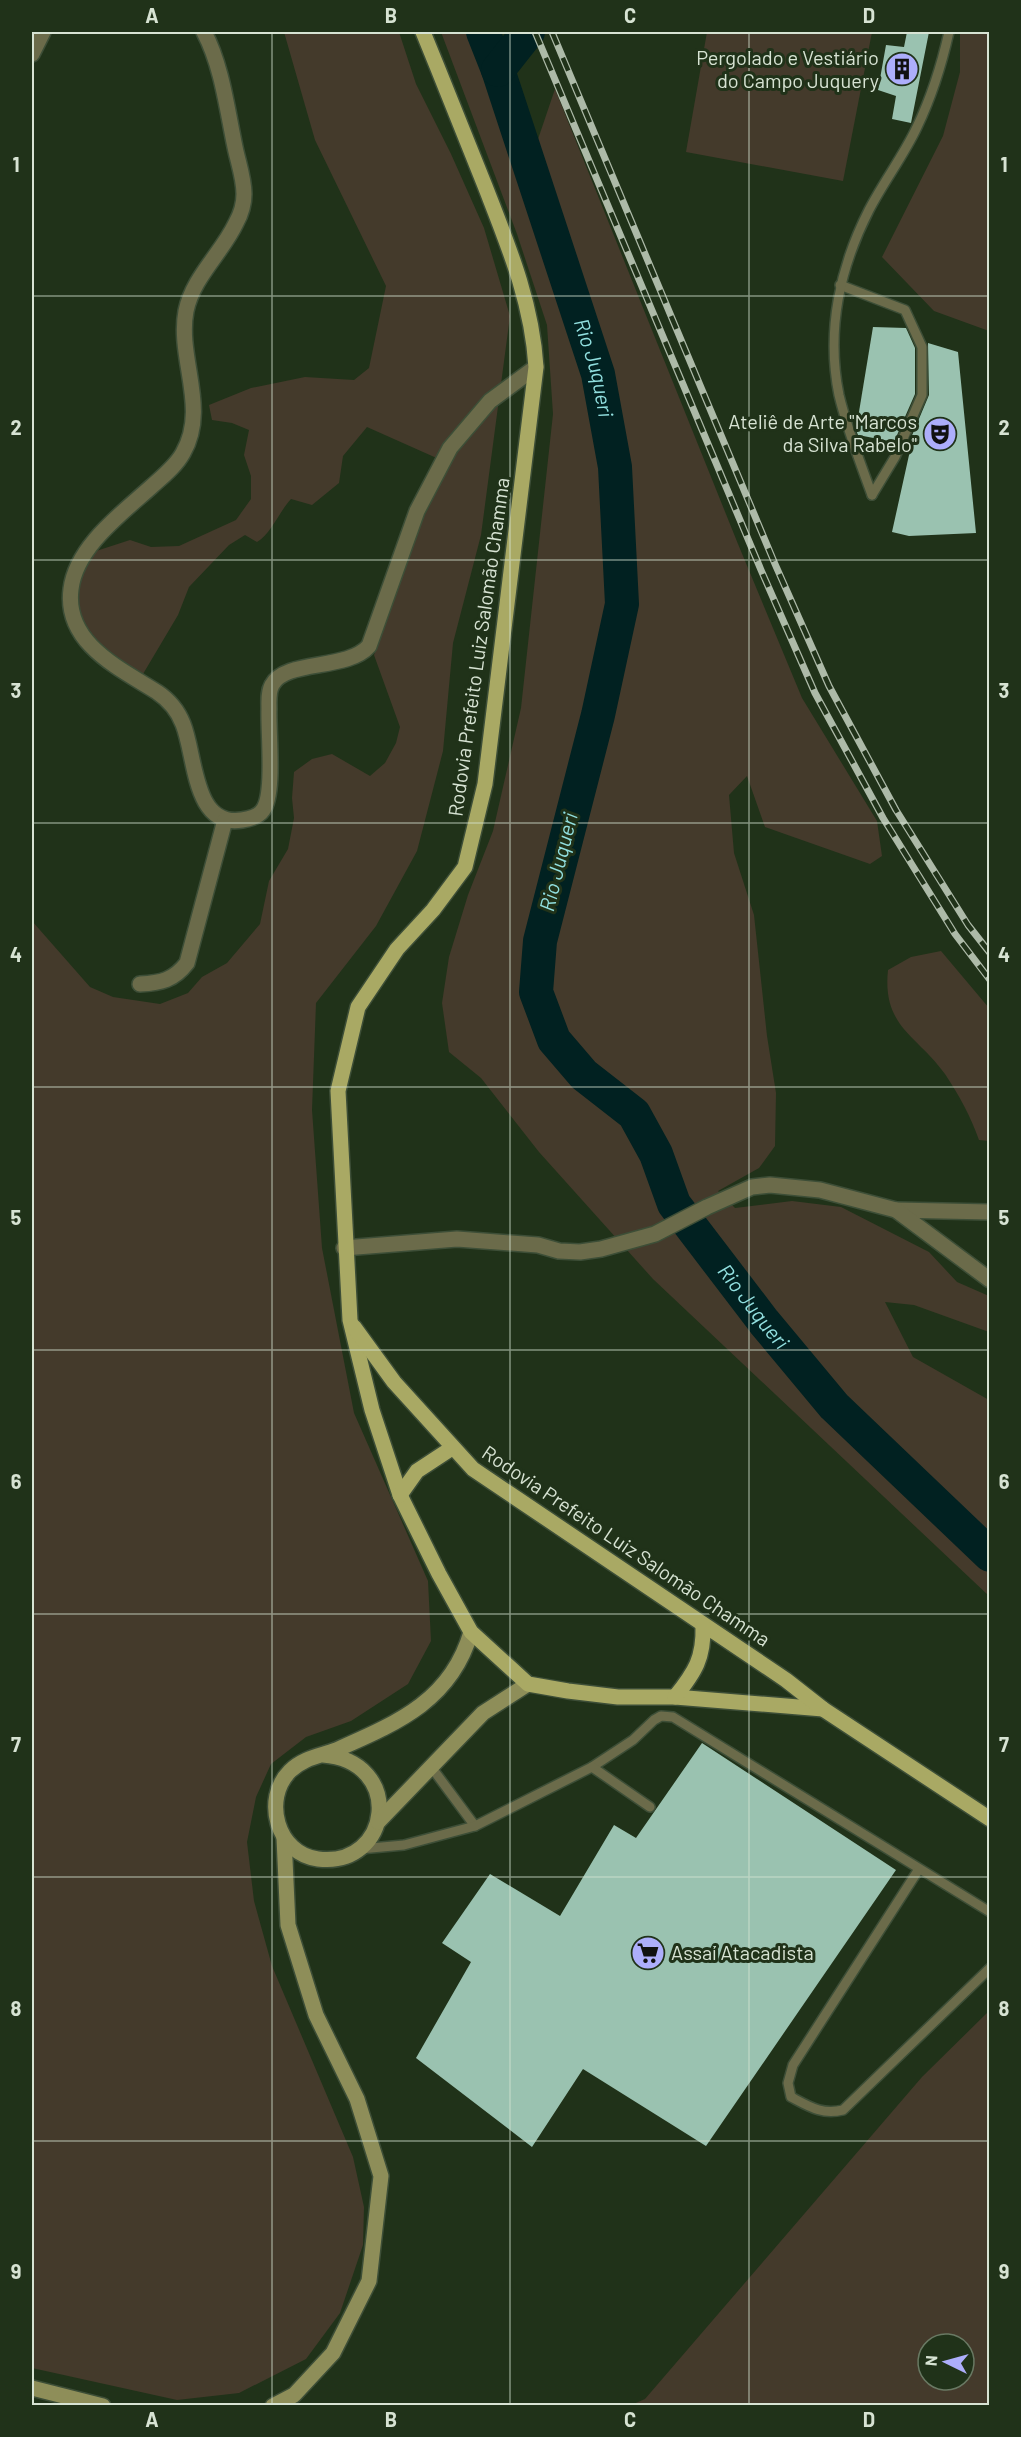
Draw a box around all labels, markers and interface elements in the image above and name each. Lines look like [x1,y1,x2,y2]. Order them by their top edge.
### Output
text: A [145,3,159,27]
text: B [385,3,397,27]
text: C [624,3,636,27]
text: D [863,3,875,27]
place label: Pergolado e Vestiário do Campo Juquery [696,45,879,92]
building icon: Pergolado e Vestiário do Campo Juquery [884,51,920,87]
text: 1 [12,152,20,176]
text: 1 [1000,152,1008,176]
water label: Rio Juqueri [570,315,620,420]
place label: Ateliê de Arte "Marcos da Silva Rabelo" [728,409,917,456]
text: 2 [10,415,22,439]
text: 2 [998,415,1010,439]
theatre icon: Ateliê de Arte "Marcos da Silva Rabelo" [922,416,958,452]
street label: Rodovia Prefeito Luiz Salomão Chamma [442,476,514,818]
text: 3 [11,678,21,702]
text: 3 [999,678,1009,702]
water label: Rio Juqueri [533,809,582,914]
text: 4 [10,942,22,966]
text: 4 [998,942,1010,966]
text: 5 [11,1205,22,1229]
text: 5 [999,1205,1010,1229]
water label: Rio Juqueri [713,1258,796,1354]
street label: Rodovia Prefeito Luiz Salomão Chamma [478,1440,775,1651]
text: 6 [11,1469,22,1493]
text: 6 [999,1469,1010,1493]
text: 7 [11,1732,21,1756]
text: 7 [999,1732,1009,1756]
supermarket icon: Assaí Atacadista [630,1935,666,1971]
place label: Assaí Atacadista [671,1940,814,1964]
text: 8 [11,1996,22,2020]
text: 8 [999,1996,1010,2020]
text: 9 [11,2259,21,2283]
text: 9 [999,2259,1009,2283]
north arrow [916,2332,976,2392]
text: N [921,2355,940,2367]
text: A [145,2407,159,2431]
text: B [385,2407,397,2431]
text: C [624,2407,636,2431]
text: D [863,2407,875,2431]

